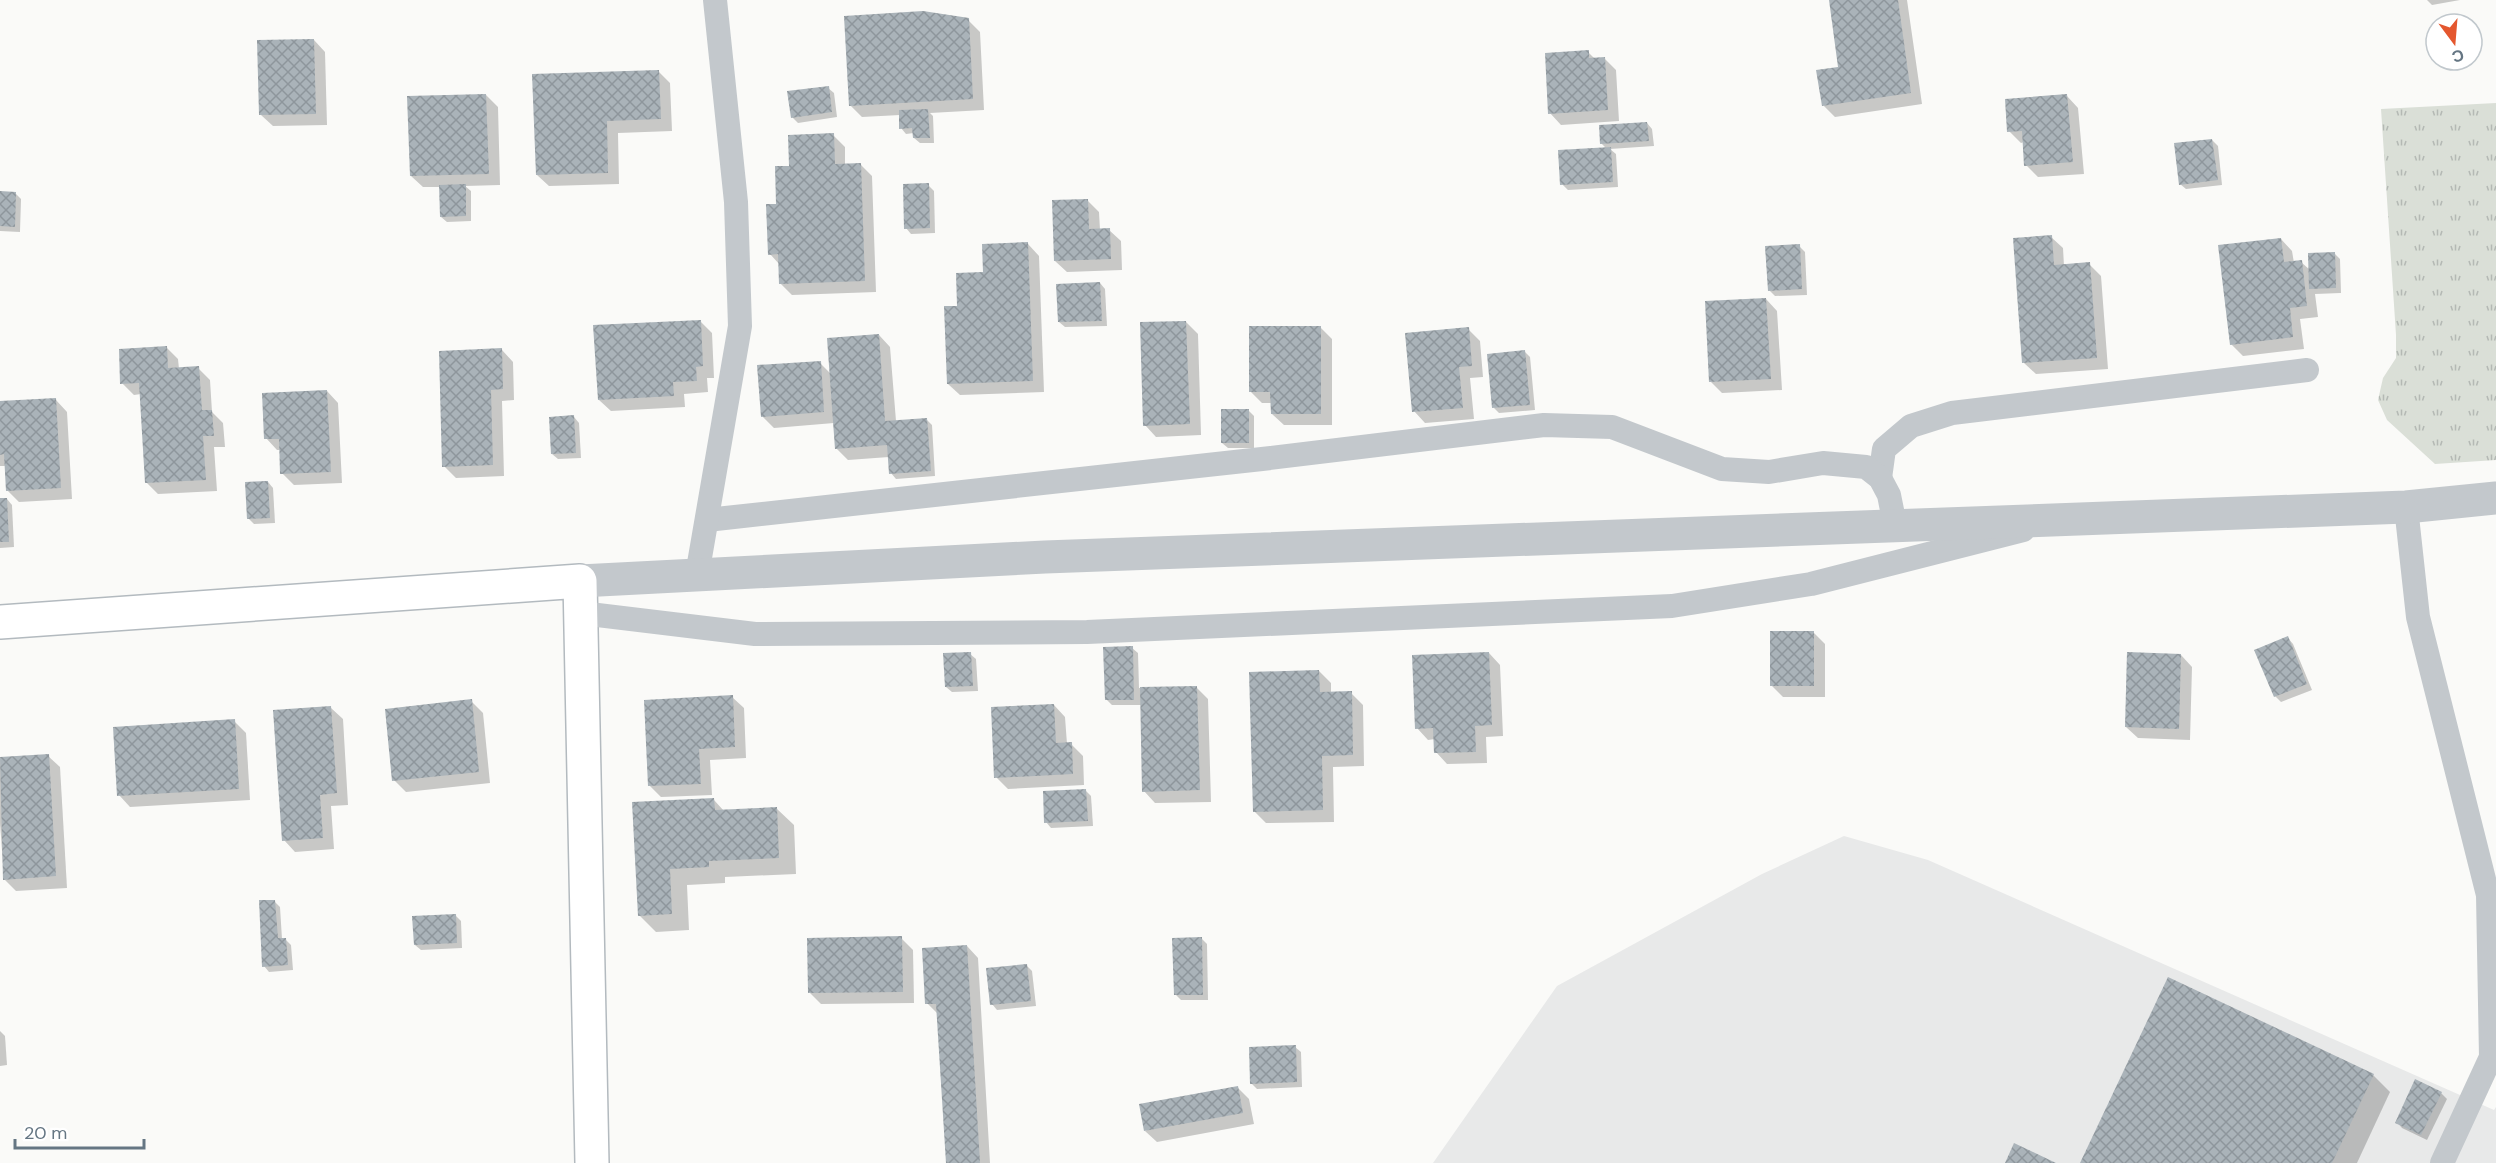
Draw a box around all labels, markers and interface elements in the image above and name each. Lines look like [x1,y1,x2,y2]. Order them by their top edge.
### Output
north arrow [2424,12,2484,72]
text: С [2449,44,2466,68]
scale bar [15,1112,144,1150]
text: 20 m [24,1121,67,1145]

